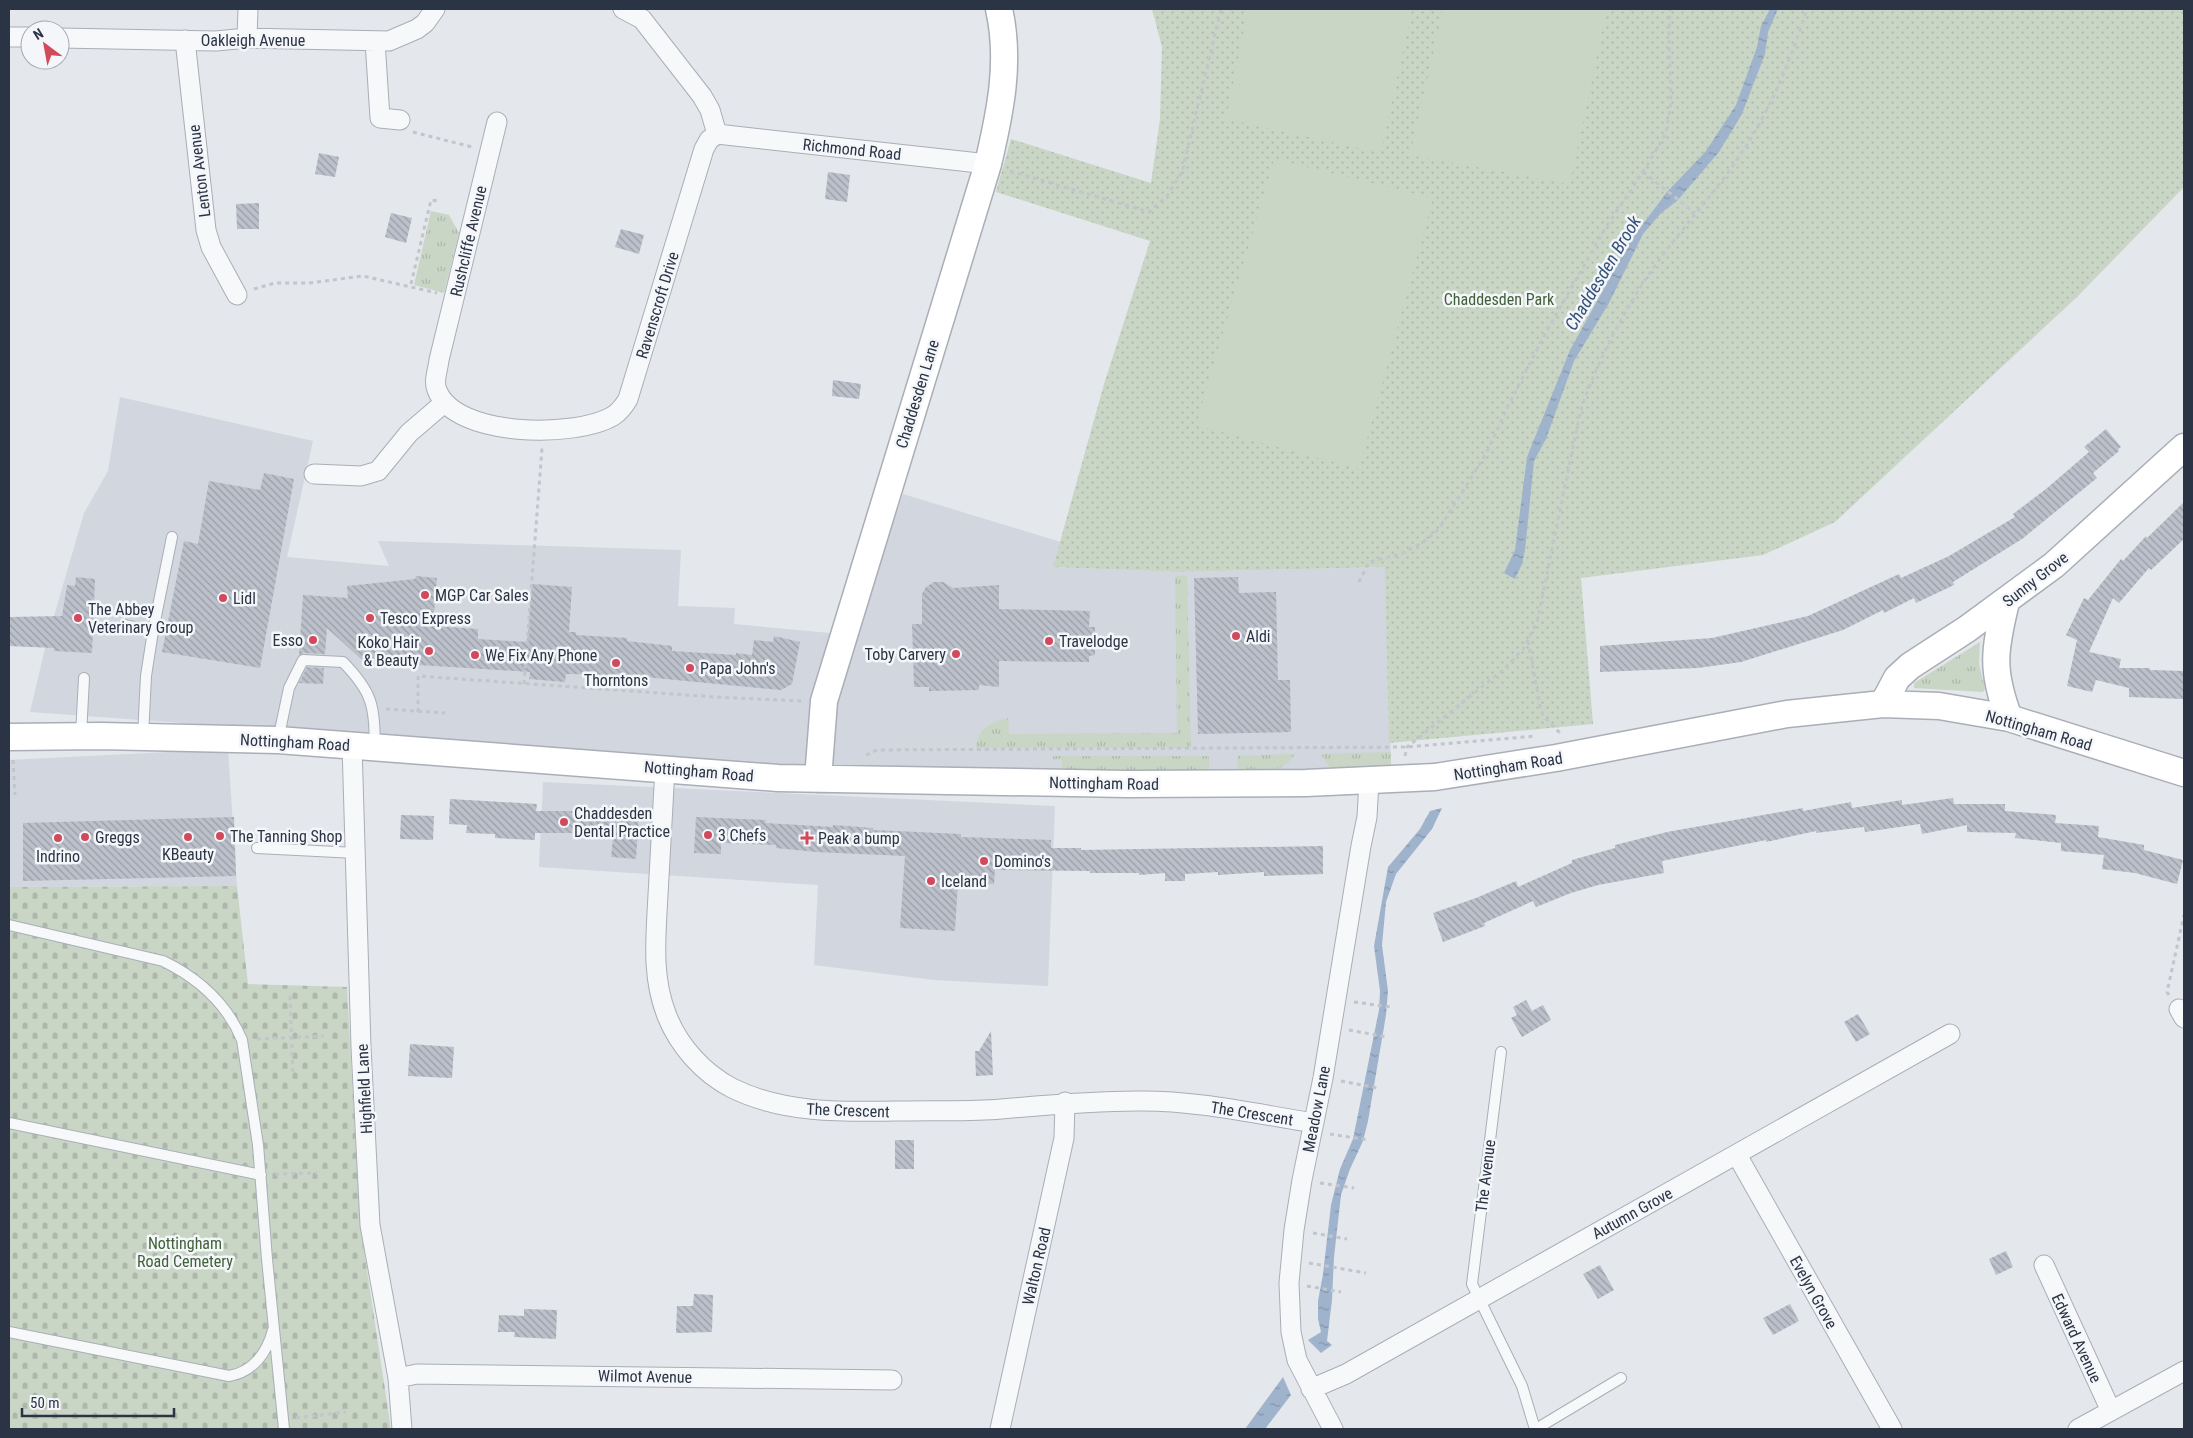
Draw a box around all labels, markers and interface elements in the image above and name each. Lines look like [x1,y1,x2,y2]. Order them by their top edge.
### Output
north arrow [20,20,70,70]
text: N [30,25,46,43]
street label: Oakleigh Avenue [201,31,305,50]
street label: Lenton Avenue [184,124,215,218]
street label: Richmond Road [802,135,902,164]
street label: Rushcliffe Avenue [447,184,490,298]
water label: Chaddesden Brook [1560,211,1646,334]
street label: Ravenscroft Drive [632,249,683,361]
park label: Chaddesden Park [1444,290,1555,309]
street label: Chaddesden Lane [892,338,943,451]
street label: Sunny Grove [1999,548,2072,611]
place label: MGP Car Sales [435,586,529,605]
place label: Lidl [233,589,256,608]
marker: MGP Car Sales [419,589,431,601]
marker: Lidl [217,592,229,604]
place label: The Abbey Veterinary Group [88,600,194,637]
place label: Tesco Express [380,609,471,628]
marker: The Abbey Veterinary Group [72,612,84,624]
marker: Tesco Express [364,612,376,624]
place label: Aldi [1246,627,1271,646]
marker: Aldi [1230,630,1242,642]
place label: Esso [272,631,303,650]
place label: Travelodge [1059,632,1128,651]
place label: Koko Hair & Beauty [357,633,419,670]
marker: Esso [307,634,319,646]
marker: Travelodge [1043,635,1055,647]
marker: Koko Hair & Beauty [423,645,435,657]
place label: Toby Carvery [865,645,946,664]
place label: We Fix Any Phone [485,646,597,665]
marker: Toby Carvery [950,648,962,660]
marker: We Fix Any Phone [469,649,481,661]
marker: Thorntons [610,657,622,669]
place label: Papa John's [700,659,776,678]
marker: Papa John's [684,662,696,674]
place label: Thorntons [584,671,648,690]
street label: Nottingham Road [1983,706,2094,755]
street label: Nottingham Road [240,730,350,755]
street label: Nottingham Road [1452,749,1564,784]
street label: Nottingham Road [643,757,755,786]
street label: Nottingham Road [1049,773,1159,794]
place label: Chaddesden Dental Practice [574,804,670,841]
marker: Chaddesden Dental Practice [558,816,570,828]
place label: 3 Chefs [718,826,766,845]
place label: The Tanning Shop [230,827,343,846]
place label: Greggs [95,828,140,847]
marker: 3 Chefs [702,829,714,841]
place label: Peak a bump [818,829,900,848]
marker: The Tanning Shop [214,830,226,842]
marker: Greggs [79,831,91,843]
marker: KBeauty [182,831,194,843]
marker: Peak a bump [800,831,814,845]
marker: Indrino [52,832,64,844]
place label: KBeauty [162,845,214,864]
place label: Indrino [36,847,80,866]
place label: Domino's [994,852,1051,871]
marker: Domino's [978,855,990,867]
place label: Iceland [941,872,987,891]
marker: Iceland [925,875,937,887]
street label: Highfield Lane [353,1043,376,1135]
street label: Meadow Lane [1299,1064,1334,1154]
street label: The Crescent [1209,1098,1295,1129]
street label: The Crescent [806,1100,890,1121]
street label: The Avenue [1472,1139,1499,1214]
street label: Autumn Grove [1589,1184,1676,1243]
street label: Walton Road [1018,1225,1055,1307]
park label: Nottingham Road Cemetery [137,1234,233,1271]
street label: Evelyn Grove [1786,1253,1841,1332]
street label: Edward Avenue [2048,1291,2105,1386]
street label: Wilmot Avenue [598,1366,692,1387]
scale bar [22,1386,175,1418]
text: 50 m [30,1394,60,1412]

